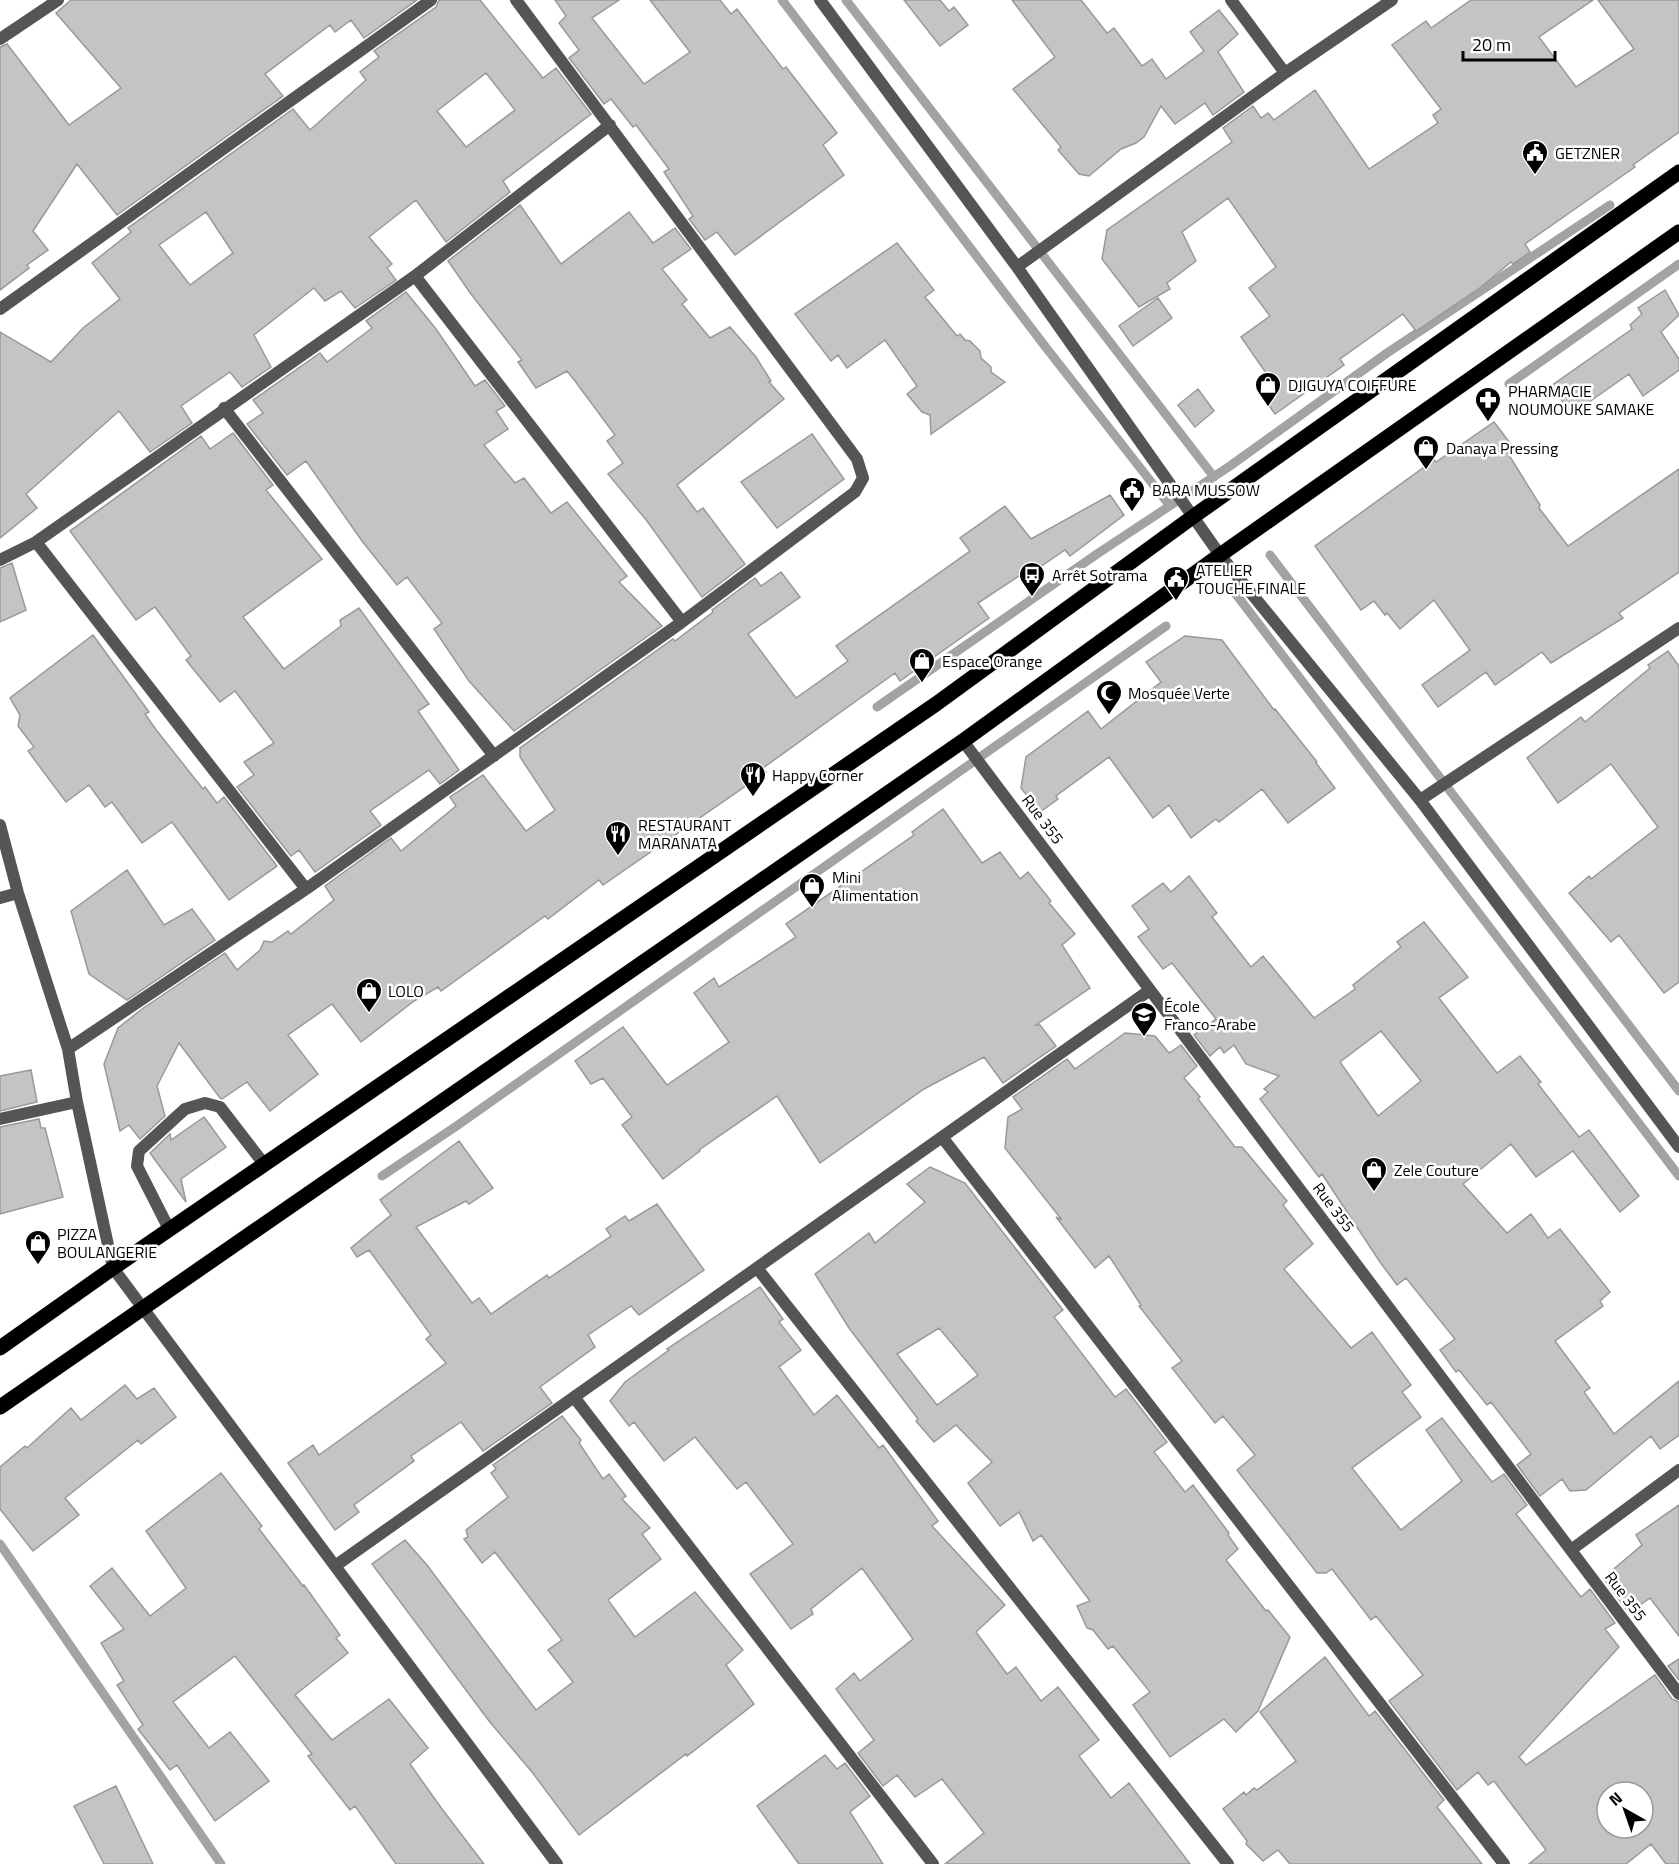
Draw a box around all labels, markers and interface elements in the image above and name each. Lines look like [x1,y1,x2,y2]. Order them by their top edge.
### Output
scale bar [1463,24,1554,62]
text: 20 m [1472,31,1511,58]
public building icon: GETZNER [1520,138,1550,176]
place label: GETZNER [1555,141,1620,165]
shop icon: DJIGUYA COIFFURE [1253,370,1283,408]
place label: DJIGUYA COIFFURE [1288,373,1417,397]
place label: PHARMACIE NOUMOUKE SAMAKE [1508,379,1655,421]
pharmacy icon: PHARMACIE NOUMOUKE SAMAKE [1473,385,1503,423]
shop icon: Danaya Pressing [1411,433,1441,471]
place label: Danaya Pressing [1446,436,1558,460]
public building icon: BARA MUSSOW [1117,475,1147,513]
place label: BARA MUSSOW [1152,478,1260,502]
place label: ATELIER TOUCHE FINALE [1196,558,1306,600]
bus stop icon: Arrêt Sotrama [1017,560,1047,598]
place label: Arrêt Sotrama [1052,563,1147,587]
public building icon: ATELIER TOUCHE FINALE [1161,564,1191,602]
shop icon: Espace Orange [907,646,937,684]
place label: Espace Orange [942,649,1042,673]
mosque icon: Mosquée Verte [1094,678,1124,716]
place label: Mosquée Verte [1128,681,1230,705]
restaurant icon: Happy Corner [738,760,768,798]
place label: Happy Corner [772,763,864,787]
street label: Rue 355 [1016,789,1070,849]
place label: RESTAURANT MARANATA [638,813,732,855]
restaurant icon: RESTAURANT MARANATA [603,819,633,857]
place label: Mini Alimentation [832,865,919,907]
shop icon: Mini Alimentation [797,871,827,909]
shop icon: LOLO [354,976,384,1014]
place label: LOLO [388,979,424,1003]
place label: École Franco-Arabe [1164,994,1256,1036]
school or university icon: École Franco-Arabe [1129,1000,1159,1038]
shop icon: Zele Couture [1359,1155,1389,1193]
place label: Zele Couture [1394,1158,1479,1182]
street label: Rue 355 [1307,1177,1361,1237]
place label: PIZZA BOULANGERIE [57,1222,157,1264]
shop icon: PIZZA BOULANGERIE [23,1228,53,1266]
street label: Rue 355 [1599,1566,1653,1626]
north arrow [1595,1780,1655,1840]
text: N [1603,1786,1627,1811]

